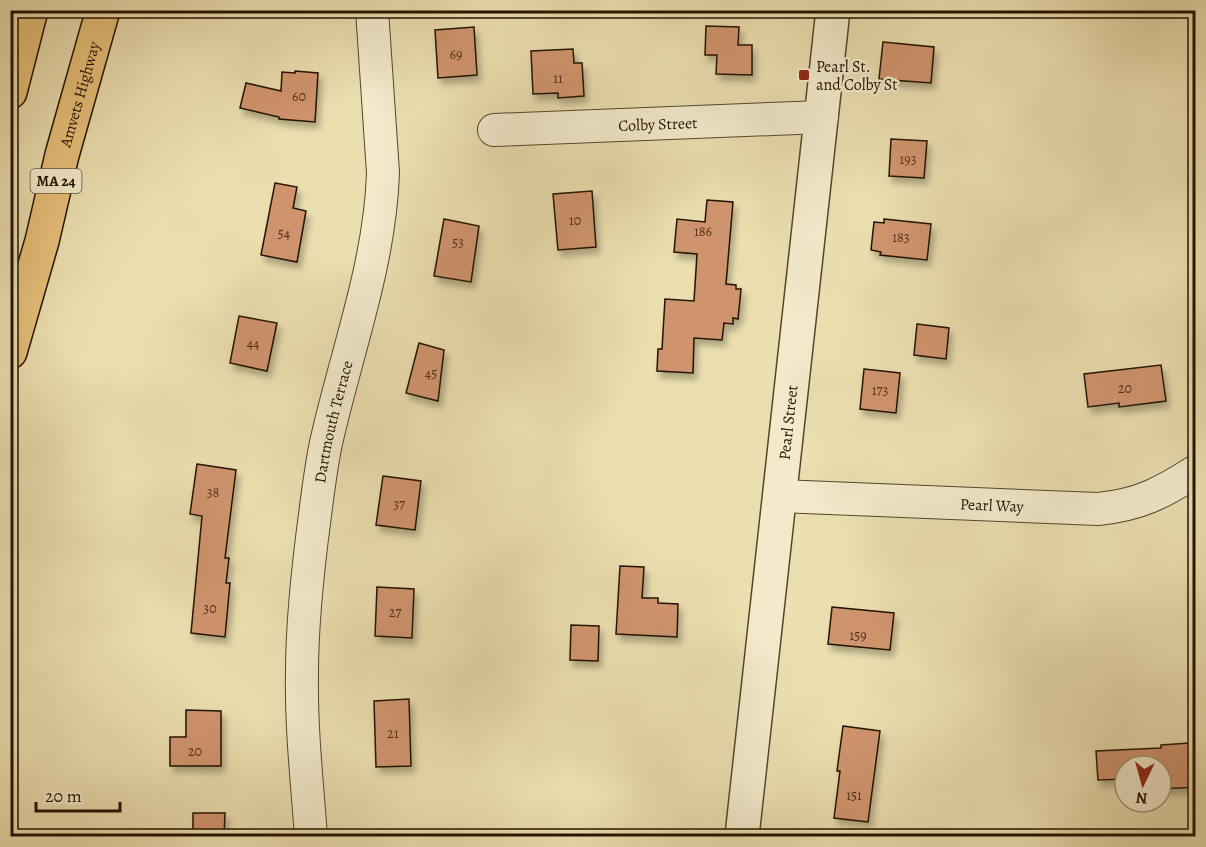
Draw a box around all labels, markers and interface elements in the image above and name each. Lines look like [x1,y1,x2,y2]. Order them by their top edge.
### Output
street label: Amvets Highway [54,38,106,151]
house number: 69 [450,45,462,64]
place label: Pearl St. and Colby St [816,56,898,96]
marker: Pearl St. and Colby St [797,68,811,82]
house number: 11 [553,69,563,88]
house number: 60 [292,87,306,106]
street label: Colby Street [618,112,698,137]
house number: 193 [900,150,917,169]
road number: MA 24 [31,169,82,193]
house number: 10 [569,211,581,230]
house number: 186 [694,222,712,241]
house number: 54 [278,224,290,243]
house number: 183 [892,228,910,247]
house number: 53 [452,233,464,252]
house number: 44 [247,334,259,353]
street label: Dartmouth Terrace [309,358,359,485]
house number: 45 [425,364,437,383]
house number: 20 [1118,379,1132,398]
house number: 173 [872,381,888,400]
street label: Pearl Street [773,384,804,461]
house number: 38 [207,483,220,502]
street label: Pearl Way [959,493,1025,518]
house number: 37 [393,495,405,514]
house number: 30 [203,599,217,618]
house number: 27 [389,603,401,622]
house number: 159 [849,626,867,645]
house number: 21 [387,724,399,743]
house number: 20 [188,742,202,761]
north arrow [1113,754,1173,814]
scale bar [36,775,120,813]
text: 20 m [45,784,82,808]
house number: 151 [846,786,862,805]
text: N [1135,786,1149,809]

